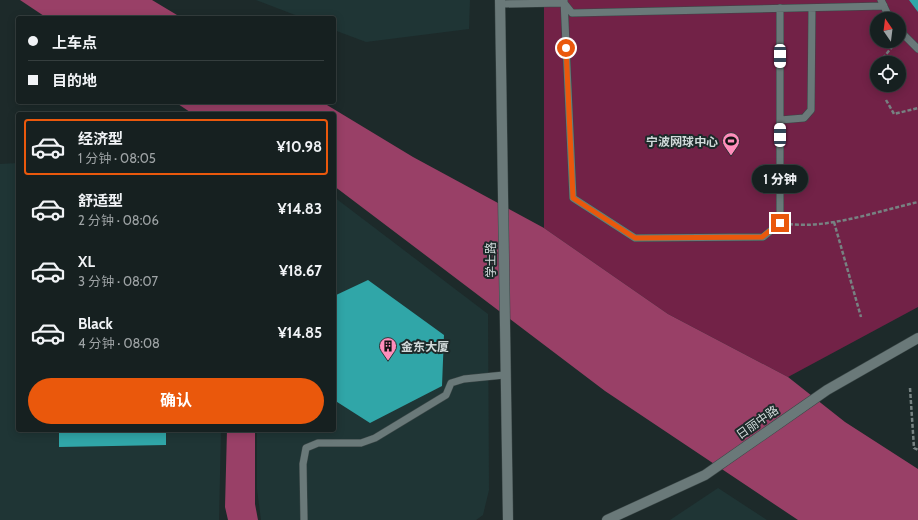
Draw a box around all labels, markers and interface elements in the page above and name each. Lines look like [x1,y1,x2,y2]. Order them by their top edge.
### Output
north arrow [870,12,906,48]
map controls [870,12,906,92]
text: 上车点 [52,34,97,52]
route start [557,39,575,57]
car [774,44,786,68]
button: locate [870,56,906,92]
text: 目的地 [52,72,97,90]
car [774,123,786,147]
icon: car [30,129,66,165]
text: 经济型 [78,130,123,148]
sports icon: 宁波网球中心 [721,131,741,156]
place label: 宁波网球中心 [646,134,718,149]
text: ¥10.98 [276,138,322,156]
text: 1 分钟 · 08:05 [78,150,156,166]
callout: 1 分钟 [752,165,808,193]
text: 1 分钟 [763,171,797,187]
icon: car [30,191,66,227]
text: 舒适型 [78,192,123,210]
text: ¥14.83 [278,200,322,218]
text: 2 分钟 · 08:06 [78,212,159,228]
route end [771,214,789,232]
street label: 学士路 [483,242,498,278]
icon: car [30,253,66,289]
text: XL [78,253,95,271]
text: ¥18.67 [279,262,322,280]
text: 3 分钟 · 08:07 [78,273,158,289]
icon: car [30,315,66,351]
text: Black [78,315,113,333]
text: ¥14.85 [278,324,322,342]
text: 4 分钟 · 08:08 [78,335,160,351]
building icon: 金东大厦 [378,336,398,361]
place label: 金东大厦 [401,339,449,354]
button: 确认 [28,378,324,424]
street label: 日丽中路 [733,402,781,442]

